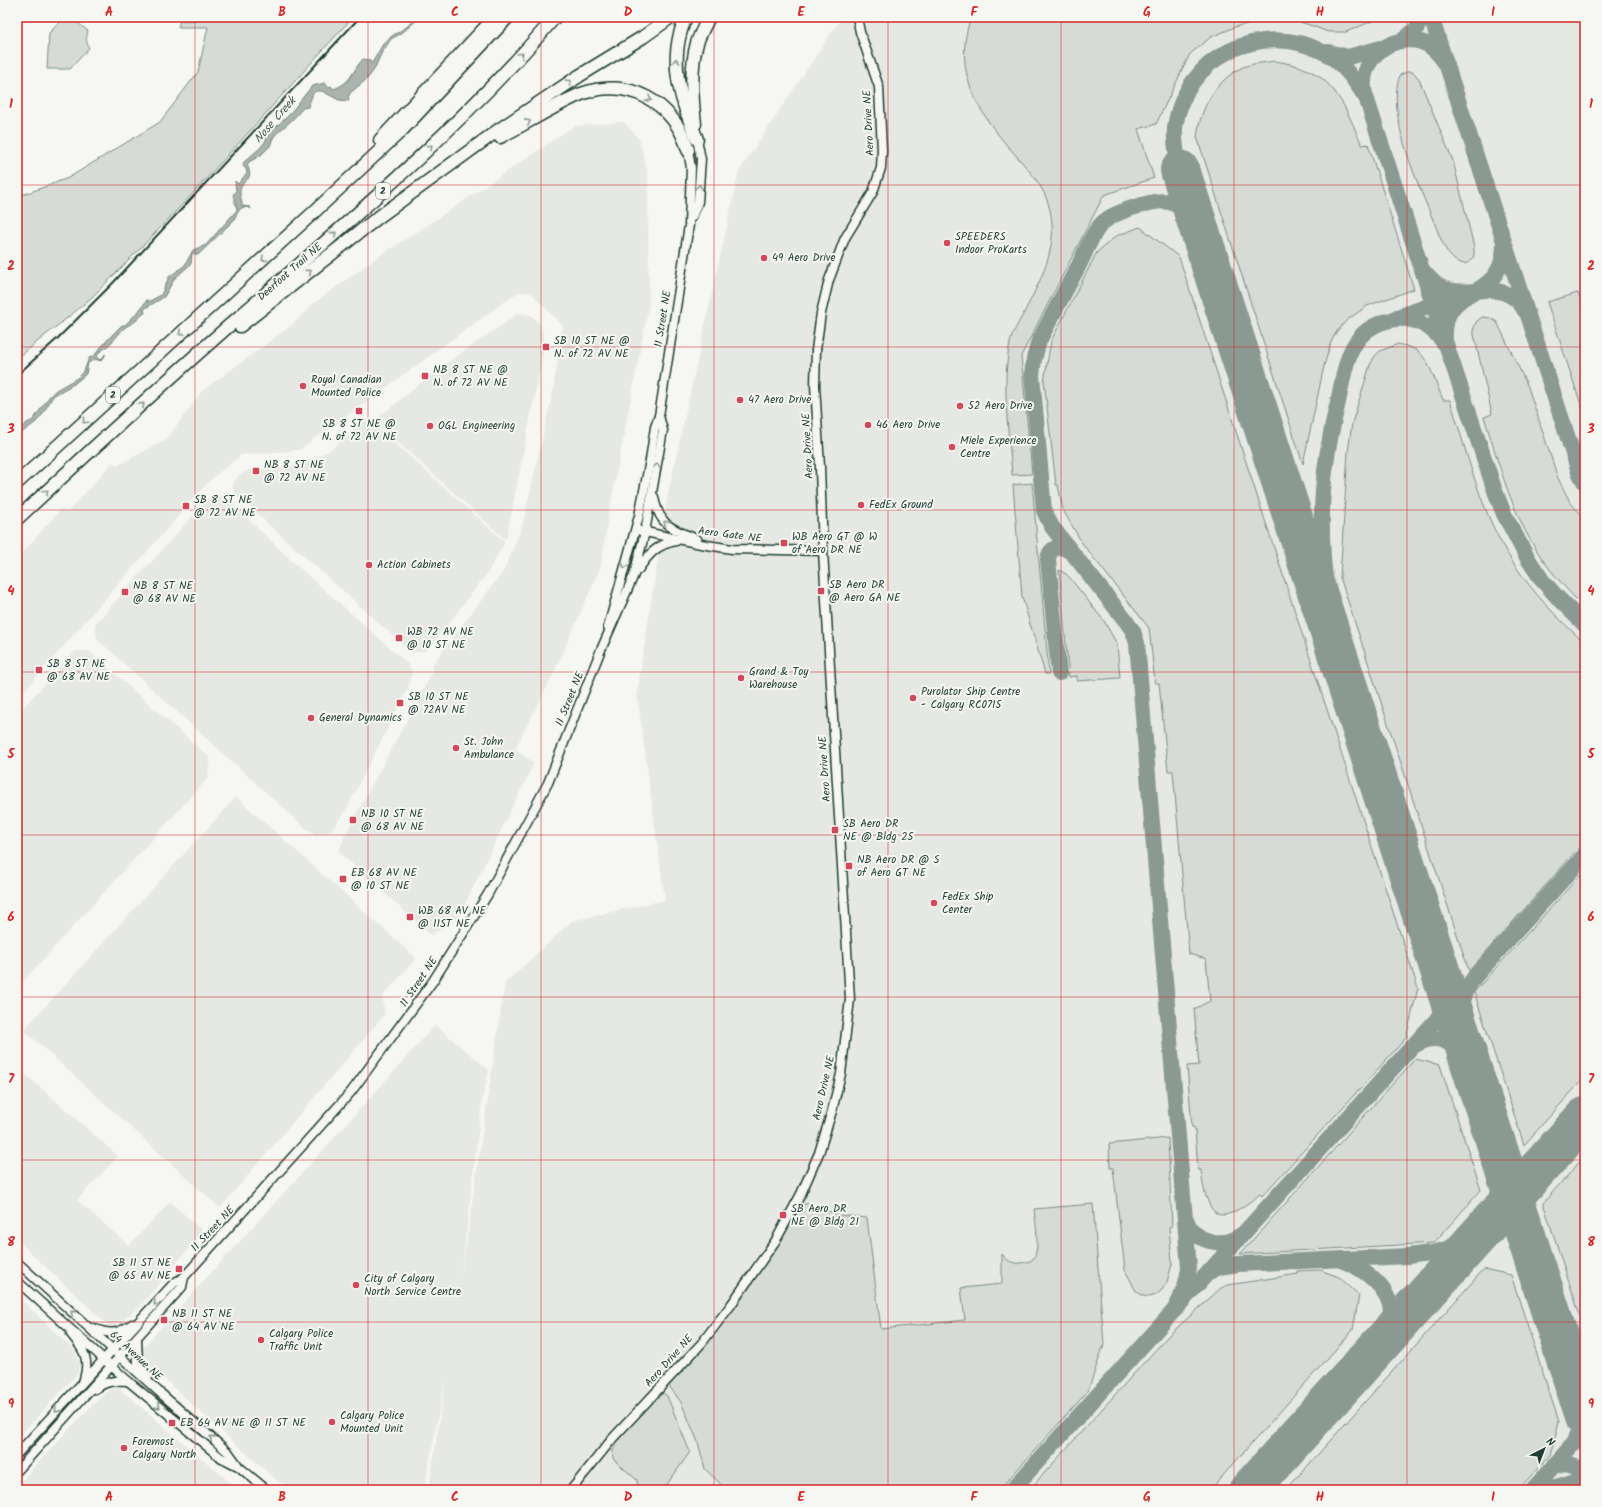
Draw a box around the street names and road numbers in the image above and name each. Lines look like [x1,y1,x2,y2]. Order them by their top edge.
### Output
street label: Aero Drive NE [858,89,880,156]
road number: 2 [376,183,390,199]
street label: Deerfoot Trail NE [253,238,327,306]
street label: 11 Street NE [650,289,676,349]
road number: 2 [106,387,120,403]
street label: Aero Drive NE [797,412,819,479]
street label: Aero Gate NE [697,522,763,548]
street label: 11 Street NE [551,668,589,729]
street label: Aero Drive NE [814,735,836,803]
street label: 11 Street NE [395,953,443,1011]
street label: Aero Drive NE [808,1053,840,1122]
street label: 11 Street NE [187,1201,240,1256]
street label: 64 Avenue NE [105,1326,167,1386]
street label: Aero Drive NE [640,1330,698,1392]

